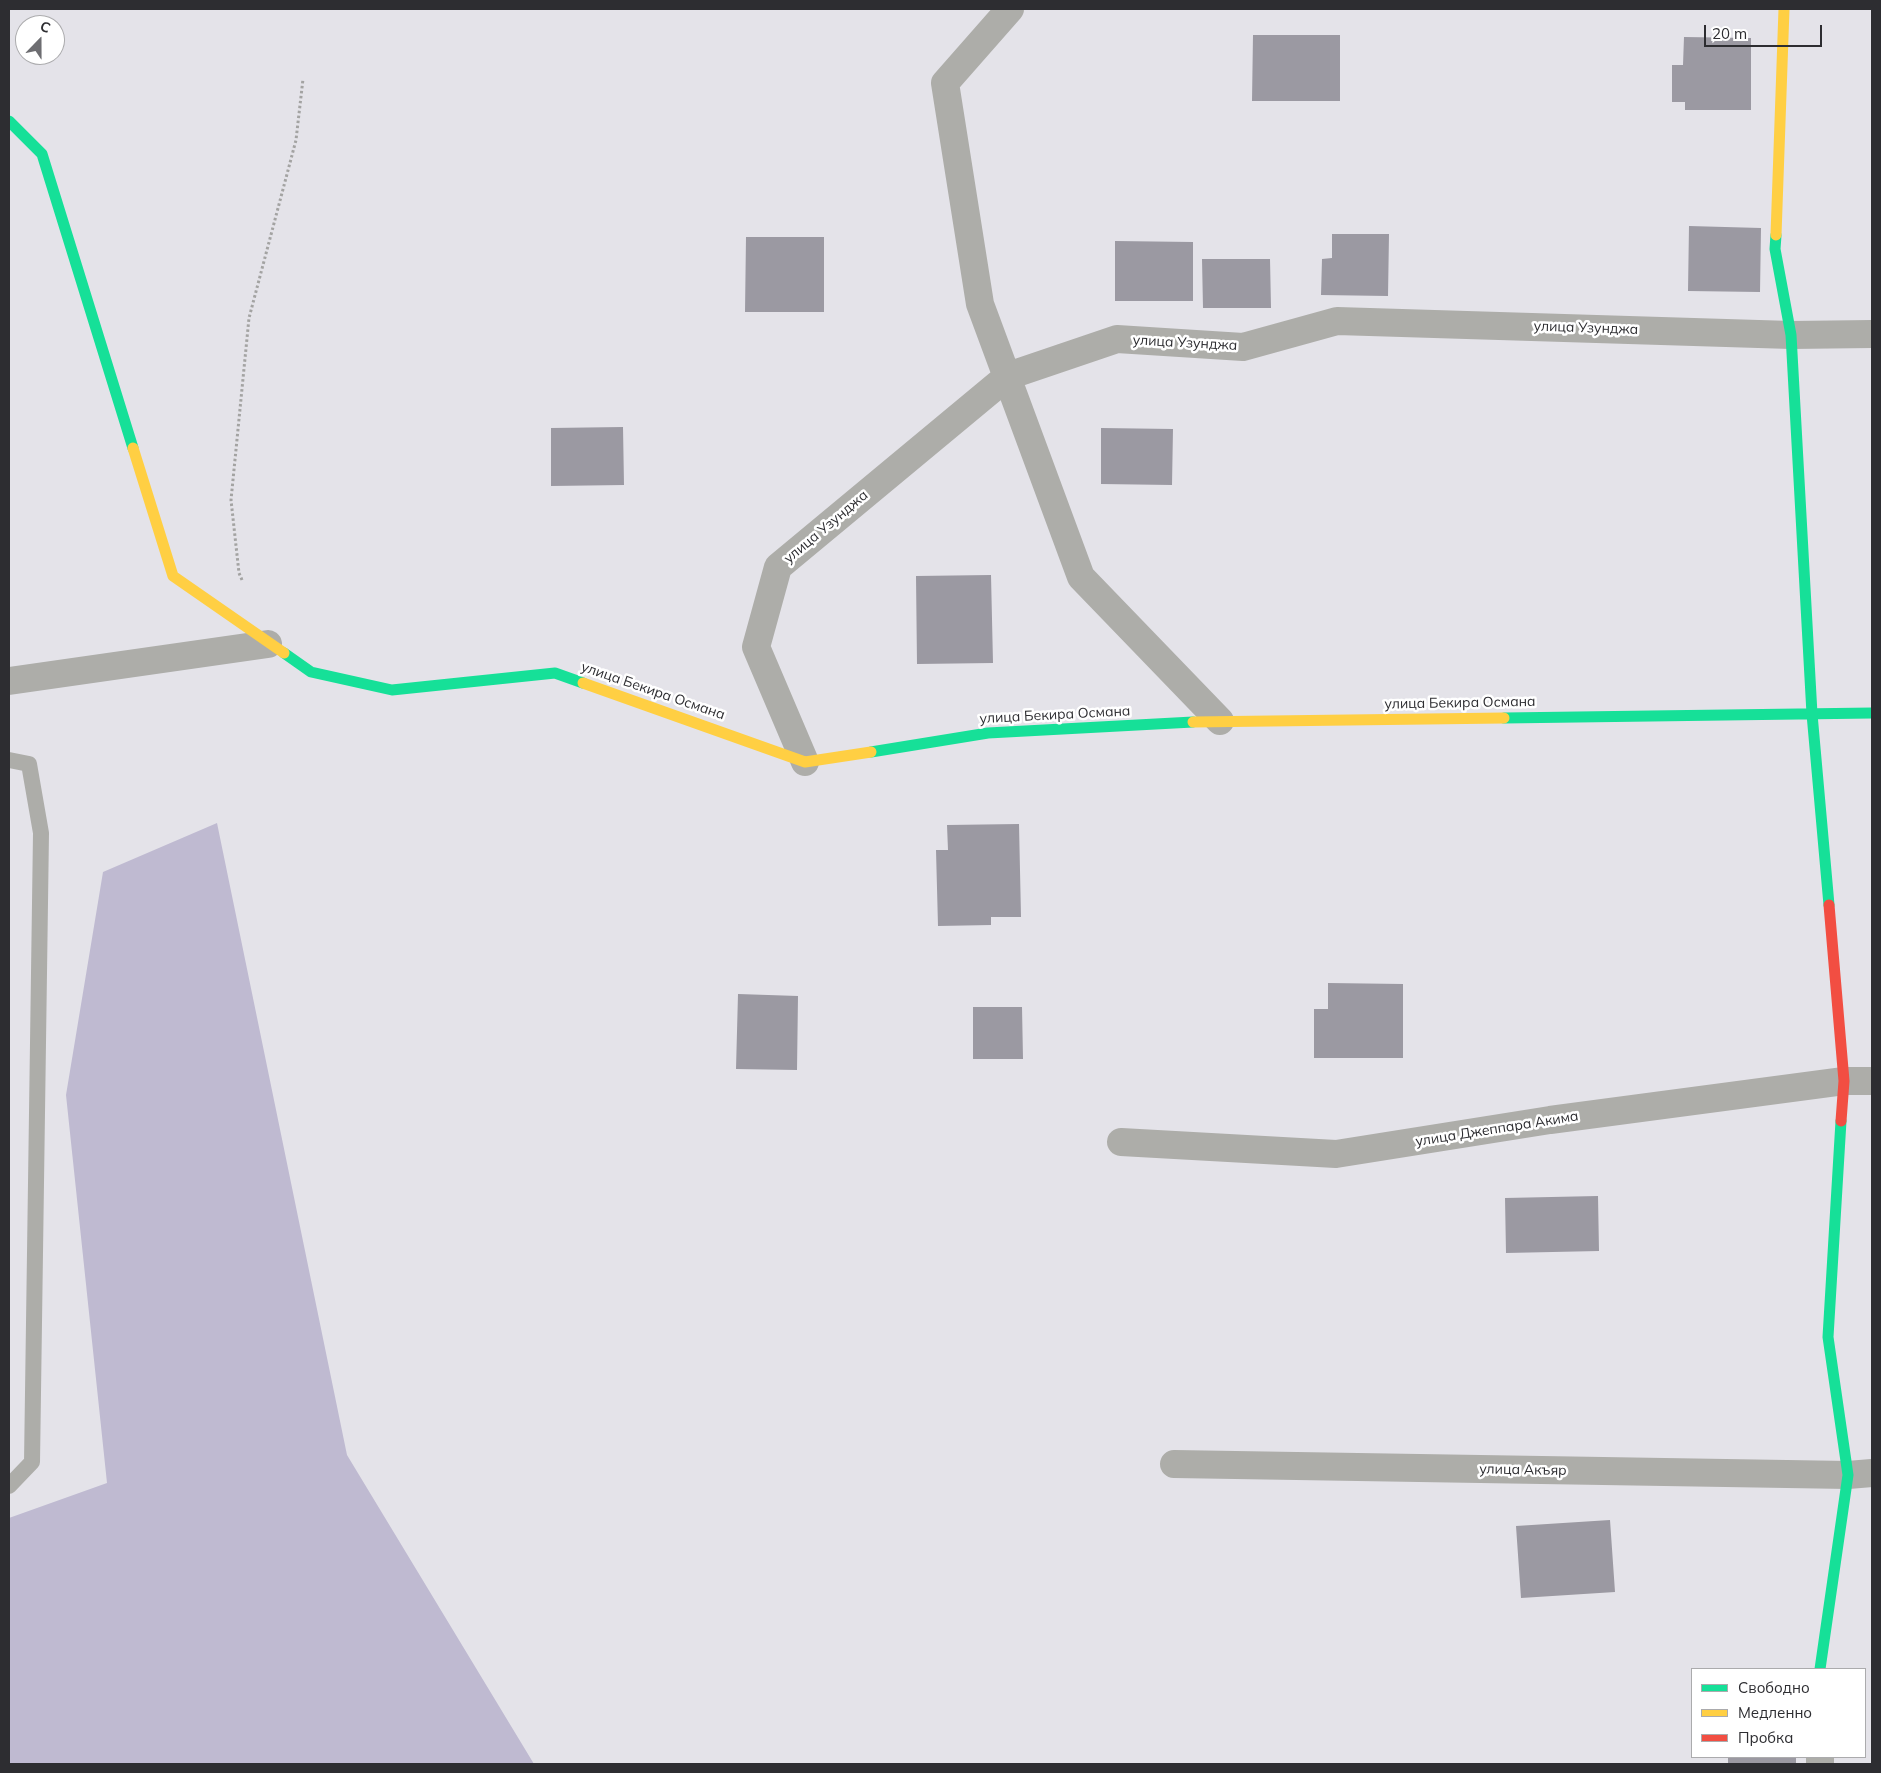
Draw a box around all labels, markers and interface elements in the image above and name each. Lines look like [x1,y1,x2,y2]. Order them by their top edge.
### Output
north arrow [15,15,65,65]
scale bar [1706,15,1824,47]
text: С [37,17,53,37]
text: 20 m [1712,24,1747,43]
street label: улица Узунджа [1533,318,1639,338]
street label: улица Узунджа [1132,332,1238,354]
street label: улица Узунджа [781,487,871,567]
street label: улица Бекира Османа [579,658,727,724]
street label: улица Бекира Османа [1384,693,1536,713]
street label: улица Бекира Османа [979,703,1131,727]
street label: улица Джеппара Акима [1414,1108,1580,1150]
street label: улица Акъяр [1479,1461,1567,1479]
legend [1691,1668,1866,1758]
text: Свободно [1738,1678,1810,1697]
text: Медленно [1738,1703,1812,1722]
text: Пробка [1738,1728,1793,1747]

